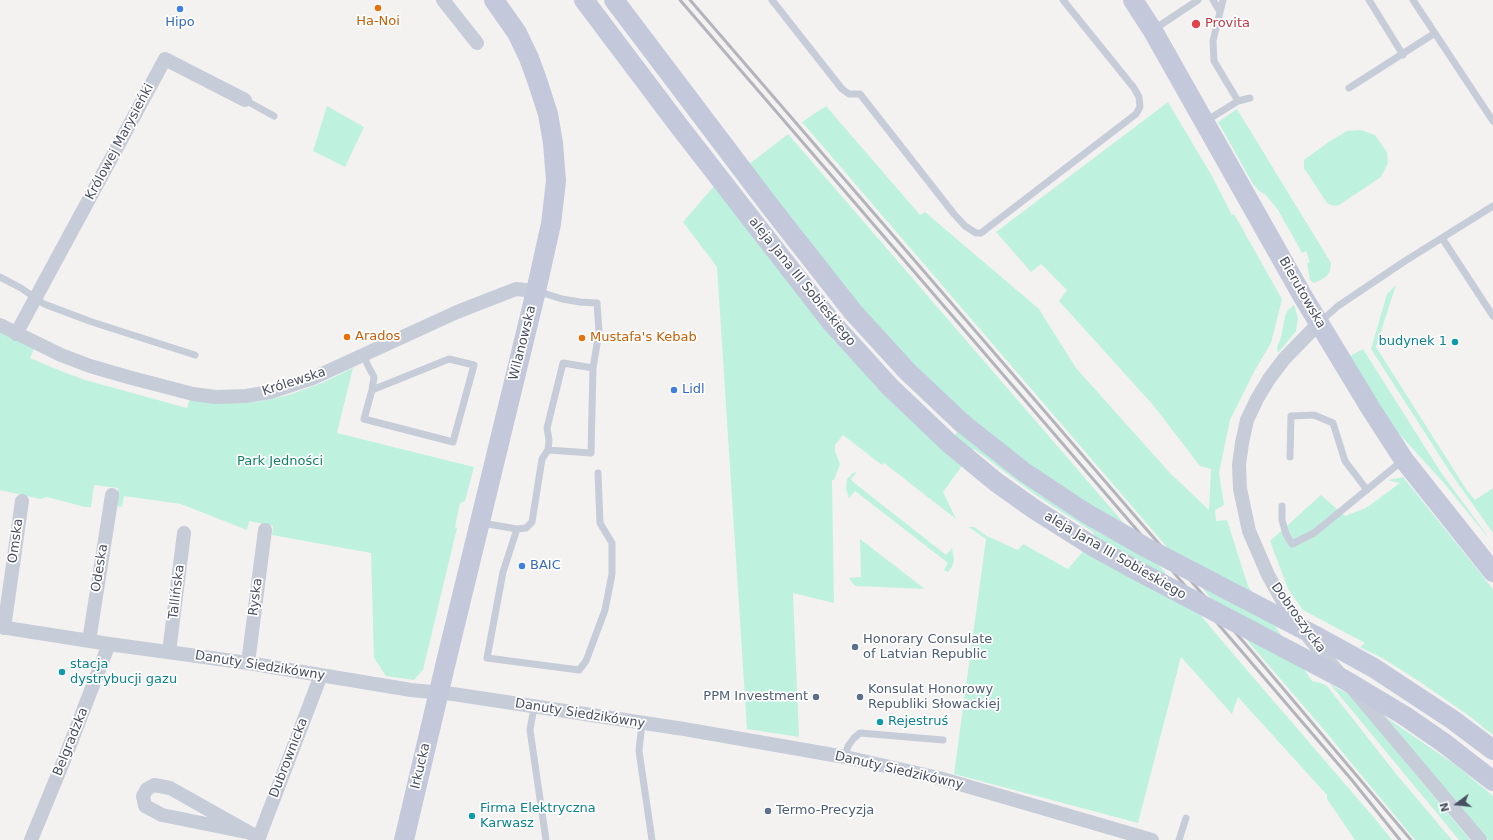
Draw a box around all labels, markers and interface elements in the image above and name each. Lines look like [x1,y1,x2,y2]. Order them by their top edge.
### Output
marker: Ha-Noi [373,3,383,13]
marker: Hipo [175,4,185,14]
place label: Ha-Noi [356,14,400,30]
place label: Hipo [165,15,195,31]
place label: Provita [1205,16,1250,32]
marker: Provita [1190,18,1202,30]
street label: Królowej Marysieńki [83,81,157,203]
street label: aleja Jana III Sobieskiego [745,214,859,350]
street label: Bierutowska [1275,255,1329,331]
street label: Wilanowska [506,304,540,382]
place label: Arados [355,329,400,345]
place label: Mustafa's Kebab [590,330,697,346]
marker: Arados [342,332,352,342]
marker: Mustafa's Kebab [577,333,587,343]
place label: budynek 1 [1378,334,1447,350]
marker: budynek 1 [1450,337,1460,347]
street label: Królewska [260,364,328,400]
place label: Lidl [682,382,705,398]
marker: Lidl [669,385,679,395]
park label: Park Jedności [237,454,323,470]
street label: aleja Jana III Sobieskiego [1041,509,1189,603]
street label: Omska [5,518,27,564]
street label: Odeska [89,543,111,593]
place label: BAIC [530,558,561,574]
marker: BAIC [517,561,527,571]
street label: Tallińska [166,564,188,620]
street label: Ryska [246,577,266,617]
street label: Dobroszycka [1267,580,1329,656]
place label: Honorary Consulate of Latvian Republic [863,632,992,663]
marker: Honorary Consulate of Latvian Republic [850,642,860,652]
street label: Danuty Siedzikówny [194,648,326,684]
place label: stacja dystrybucji gazu [70,657,177,688]
marker: stacja dystrybucji gazu [57,667,67,677]
place label: Konsulat Honorowy Republiki Słowackiej [868,682,1000,713]
place label: PPM Investment [703,689,808,705]
marker: PPM Investment [811,692,821,702]
marker: Konsulat Honorowy Republiki Słowackiej [855,692,865,702]
street label: Danuty Siedzikówny [514,696,646,732]
street label: Belgradzka [50,705,92,779]
place label: Rejestruś [888,714,948,730]
street label: Dubrownicka [267,716,311,800]
marker: Rejestruś [875,717,885,727]
street label: Irkucka [408,741,434,791]
street label: Danuty Siedzikówny [833,749,965,793]
north arrow [1437,784,1477,824]
place label: Firma Elektryczna Karwasz [480,801,596,832]
text: N [1437,801,1452,813]
place label: Termo-Precyzja [776,803,874,819]
marker: Termo-Precyzja [763,806,773,816]
marker: Firma Elektryczna Karwasz [467,811,477,821]

